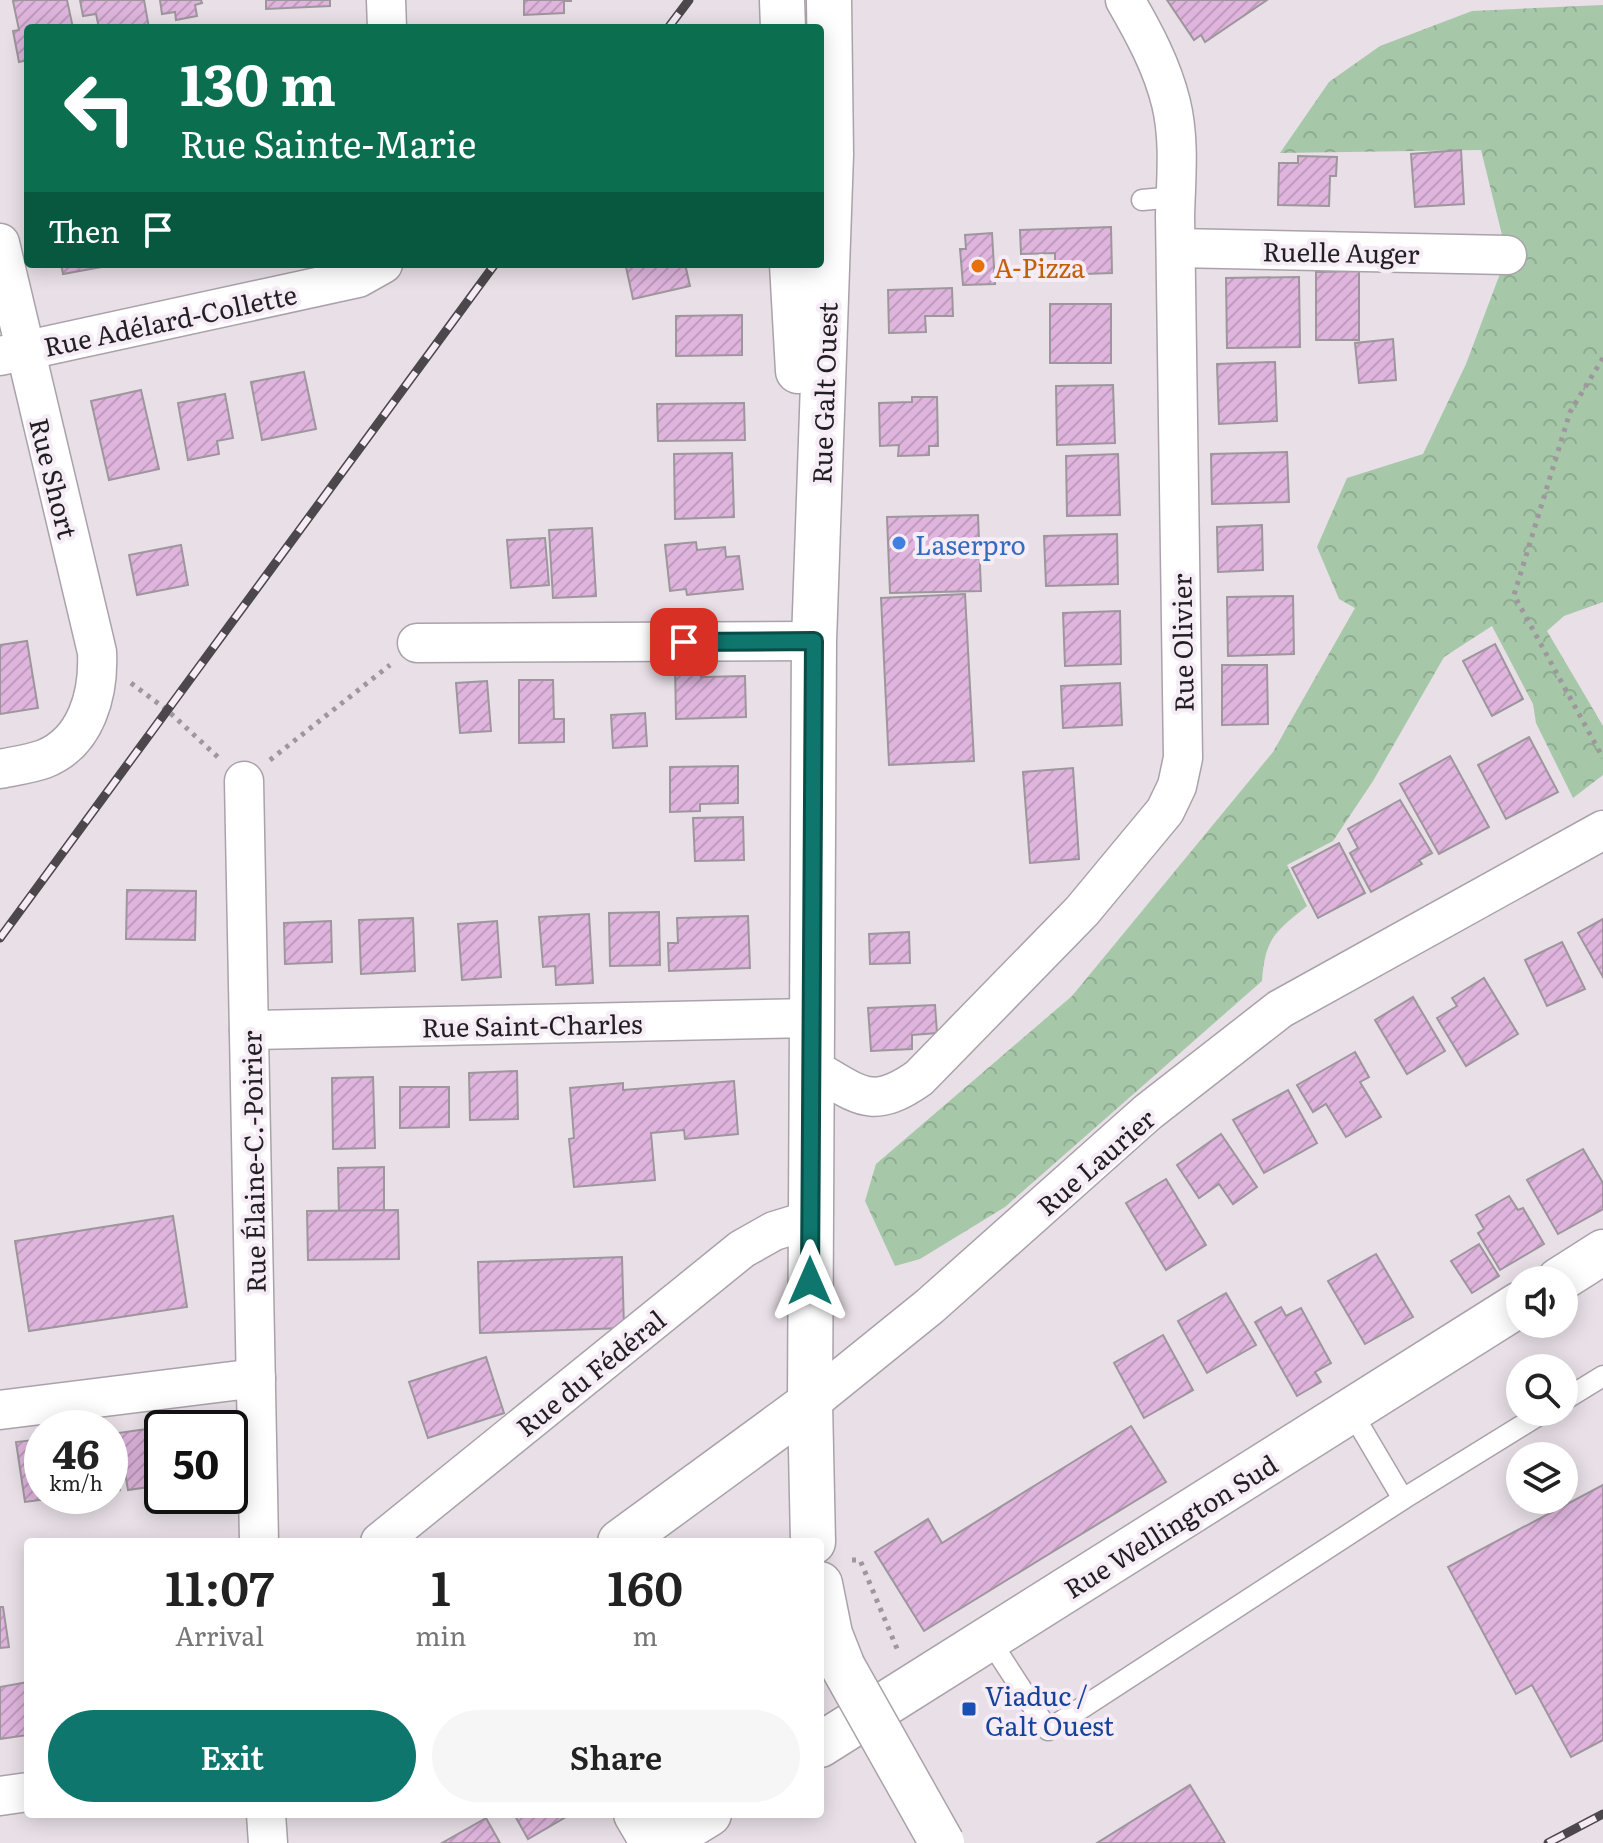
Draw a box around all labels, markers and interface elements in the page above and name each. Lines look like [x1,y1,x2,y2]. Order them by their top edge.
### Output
text: 130 m [180,40,336,123]
icon: left [48,56,152,160]
text: Rue Sainte-Marie [180,116,476,169]
text: Then [48,208,120,252]
icon: arrive [136,208,180,252]
street label: Ruelle Auger [1262,230,1421,272]
place label: A-Pizza [994,247,1085,286]
marker: A-Pizza [969,257,987,275]
street label: Rue Adélard-Collette [40,273,300,365]
street label: Rue Galt Ouest [800,301,846,485]
street label: Rue Short [21,413,89,543]
place label: Laserpro [915,524,1026,563]
marker: Laserpro [890,534,908,552]
street label: Rue Olivier [1160,573,1202,713]
pin [650,608,718,676]
icon: arrive [662,620,706,664]
street label: Rue Saint-Charles [421,1003,643,1045]
street label: Rue Élaine-C.-Poirier [230,1030,274,1294]
street label: Rue Laurier [1027,1098,1163,1224]
position arrow [768,1239,852,1323]
map controls [1506,1266,1578,1514]
button: sound [1506,1266,1578,1338]
street label: Rue du Fédéral [507,1299,673,1445]
button: search [1506,1354,1578,1426]
speed limit sign: 50 [144,1410,248,1514]
text: 46 [52,1422,100,1481]
button: layers [1506,1442,1578,1514]
street label: Rue Wellington Sud [1056,1443,1284,1607]
text: km/h [49,1467,103,1497]
text: 11:07 [165,1550,274,1621]
text: 1 [431,1550,451,1621]
text: 160 [607,1550,683,1621]
text: Arrival [175,1615,264,1654]
text: min [415,1615,466,1654]
text: m [633,1615,658,1654]
place label: Viaduc / Galt Ouest [985,1675,1115,1744]
marker: Viaduc / Galt Ouest [960,1700,978,1718]
button: Exit [48,1710,416,1802]
button: Share [432,1710,800,1802]

